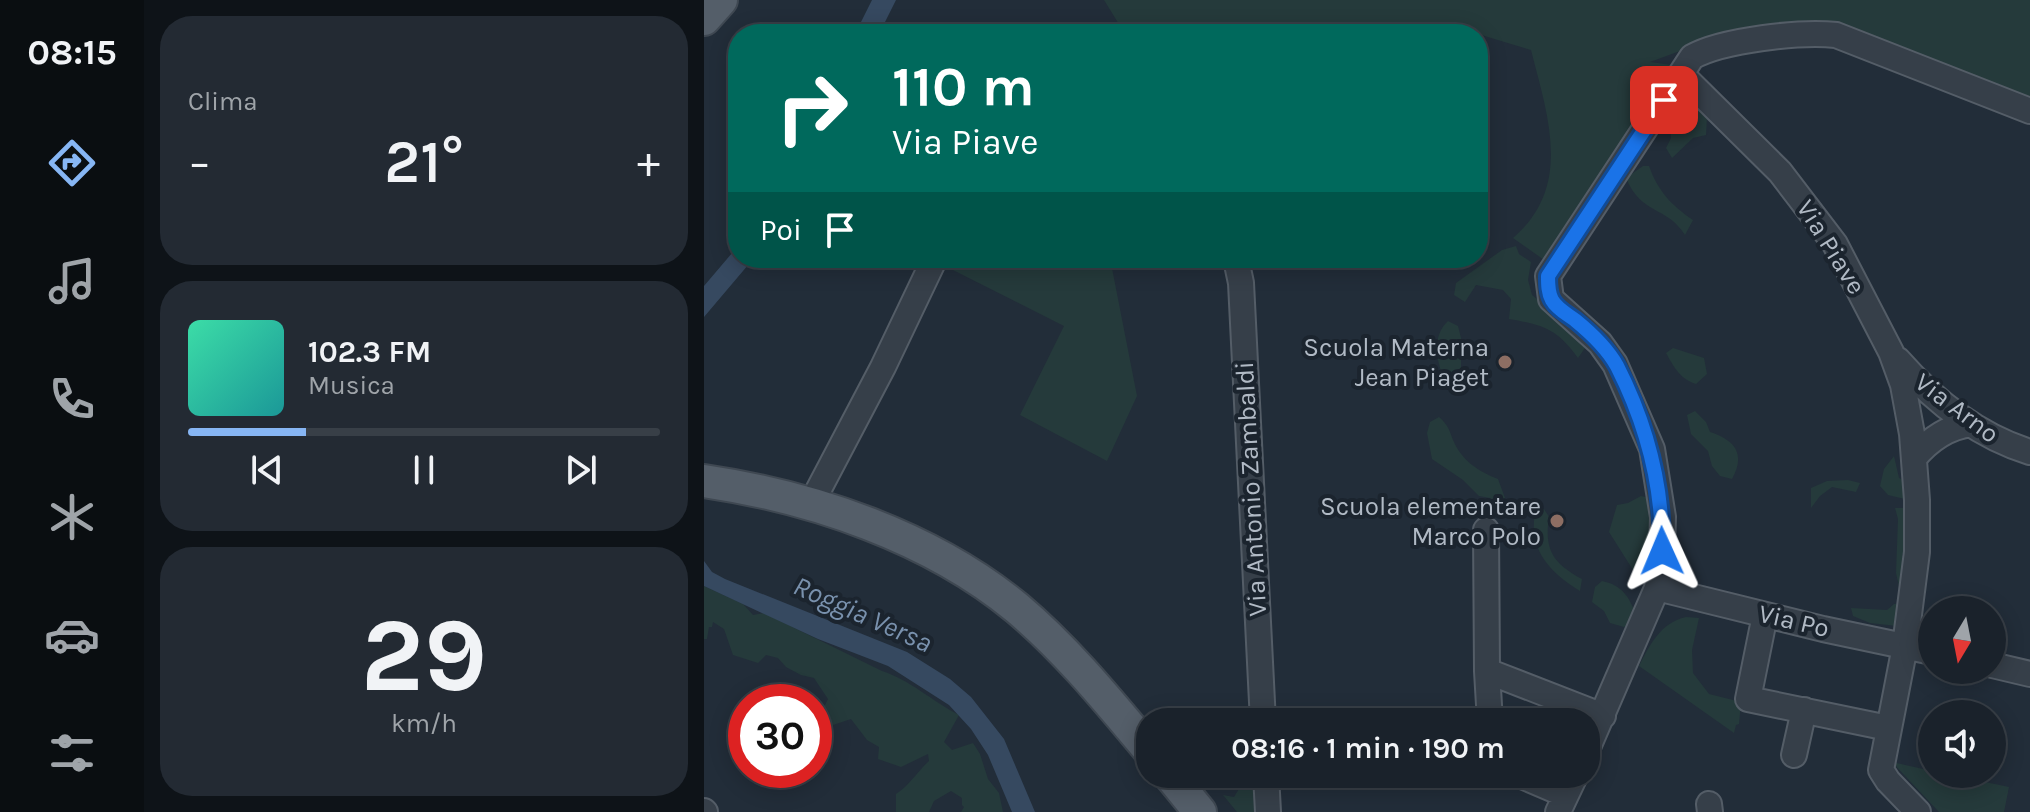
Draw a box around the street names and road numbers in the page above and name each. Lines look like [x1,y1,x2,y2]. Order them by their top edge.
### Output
street label: Via Piave [1790,194,1872,300]
street label: Via Antonio Zambaldi [1229,361,1273,617]
street label: Via Arno [1909,366,2005,450]
street label: Via Po [1756,598,1832,644]

